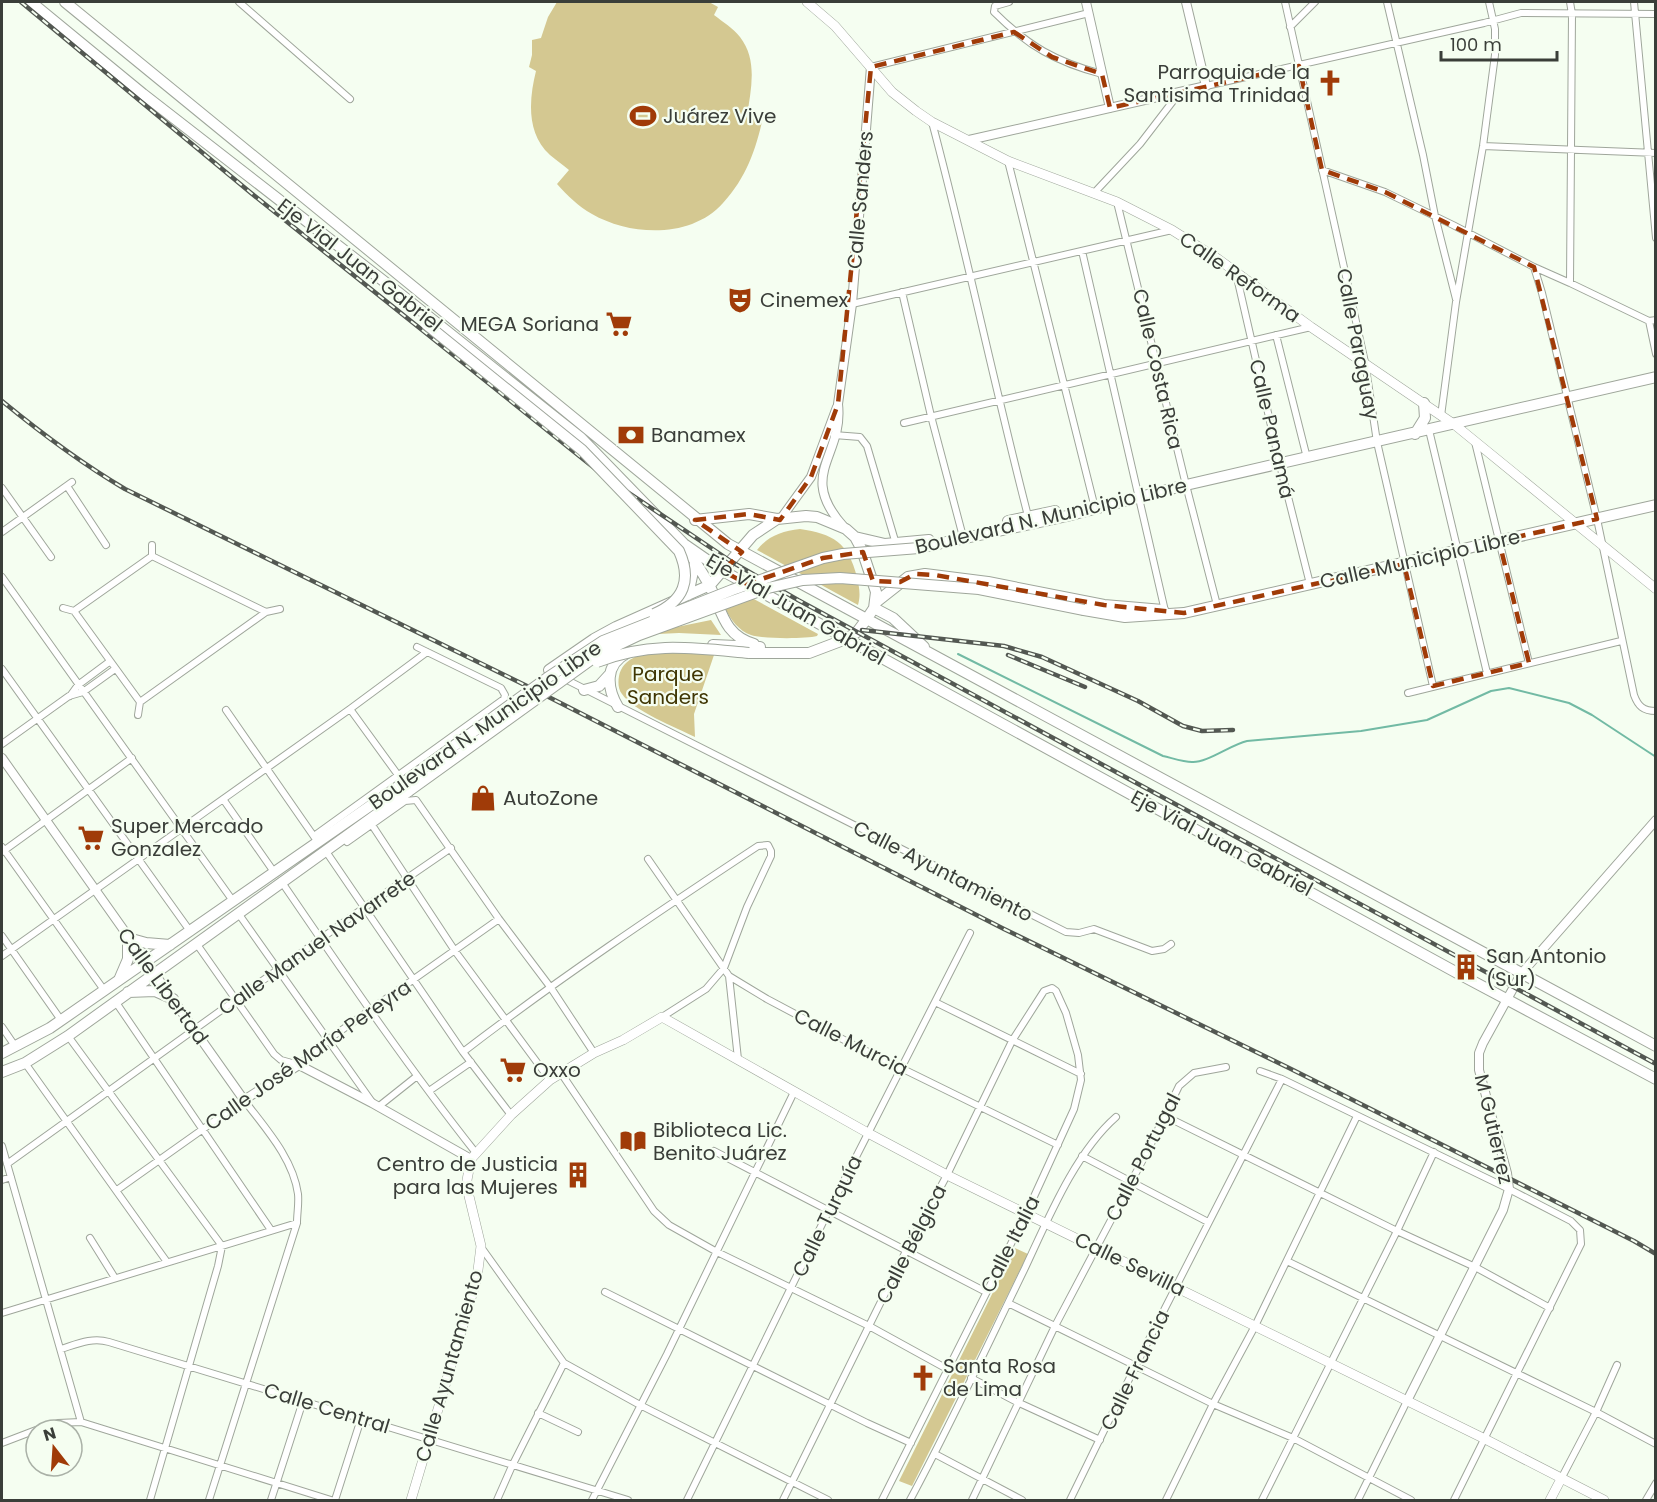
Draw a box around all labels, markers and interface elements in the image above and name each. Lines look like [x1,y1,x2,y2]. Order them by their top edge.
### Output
scale bar [1441,24,1556,62]
text: 100 m [1450,32,1502,57]
place label: Parroquia de la Santisima Trinidad [1123,58,1310,109]
church icon: Parroquia de la Santisima Trinidad [1315,68,1345,98]
sports icon: Juárez Vive [628,101,658,131]
place label: Juárez Vive [663,102,776,130]
street label: Calle Sanders [840,130,880,270]
street label: Eje Vial Juan Gabriel [272,192,448,338]
street label: Calle Reforma [1174,225,1306,329]
street label: Calle Paraguay [1330,266,1386,422]
theatre icon: Cinemex [725,285,755,315]
place label: Cinemex [760,286,849,314]
street label: Calle Costa Rica [1126,286,1190,452]
supermarket icon: MEGA Soriana [604,309,634,339]
place label: MEGA Soriana [460,310,599,338]
street label: Calle Panamá [1242,357,1302,501]
bank icon: Banamex [616,420,646,450]
place label: Banamex [651,421,746,449]
street label: Boulevard N. Municipio Libre [912,471,1190,561]
street label: Calle Municipio Libre [1317,522,1523,596]
street label: Eje Vial Juan Gabriel [701,546,891,672]
street label: Boulevard N. Municipio Libre [363,634,607,816]
park label: Parque Sanders [627,660,709,711]
shop icon: AutoZone [468,783,498,813]
street label: Eje Vial Juan Gabriel [1126,783,1318,903]
place label: AutoZone [503,784,598,812]
place label: Super Mercado Gonzalez [111,812,263,863]
street label: Calle Ayuntamiento [848,813,1038,929]
supermarket icon: Super Mercado Gonzalez [76,823,106,853]
street label: Calle Manuel Navarrete [213,864,421,1022]
street label: Calle Libertad [111,922,215,1050]
place label: San Antonio (Sur) [1486,942,1606,993]
building icon: San Antonio (Sur) [1451,952,1481,982]
street label: Calle José María Pereyra [199,973,417,1137]
street label: Calle Murcia [789,1001,913,1083]
supermarket icon: Oxxo [498,1055,528,1085]
place label: Oxxo [533,1056,581,1084]
street label: M Gutierrez [1468,1071,1520,1187]
street label: Calle Portugal [1099,1088,1187,1226]
place label: Biblioteca Lic. Benito Juárez [653,1116,787,1167]
library icon: Biblioteca Lic. Benito Juárez [618,1126,648,1156]
place label: Centro de Justicia para las Mujeres [377,1150,558,1201]
street label: Calle Turquía [785,1150,869,1282]
building icon: Centro de Justicia para las Mujeres [563,1160,593,1190]
street label: Calle Bélgica [869,1180,953,1308]
street label: Calle Italia [974,1191,1046,1297]
street label: Calle Sevilla [1070,1225,1190,1303]
street label: Calle Ayuntamiento [408,1267,490,1465]
street label: Calle Francia [1094,1305,1176,1435]
place label: Santa Rosa de Lima [943,1352,1056,1403]
church icon: Santa Rosa de Lima [908,1363,938,1393]
street label: Calle Central [261,1376,393,1440]
north arrow [24,1418,84,1478]
text: N [41,1421,59,1447]

